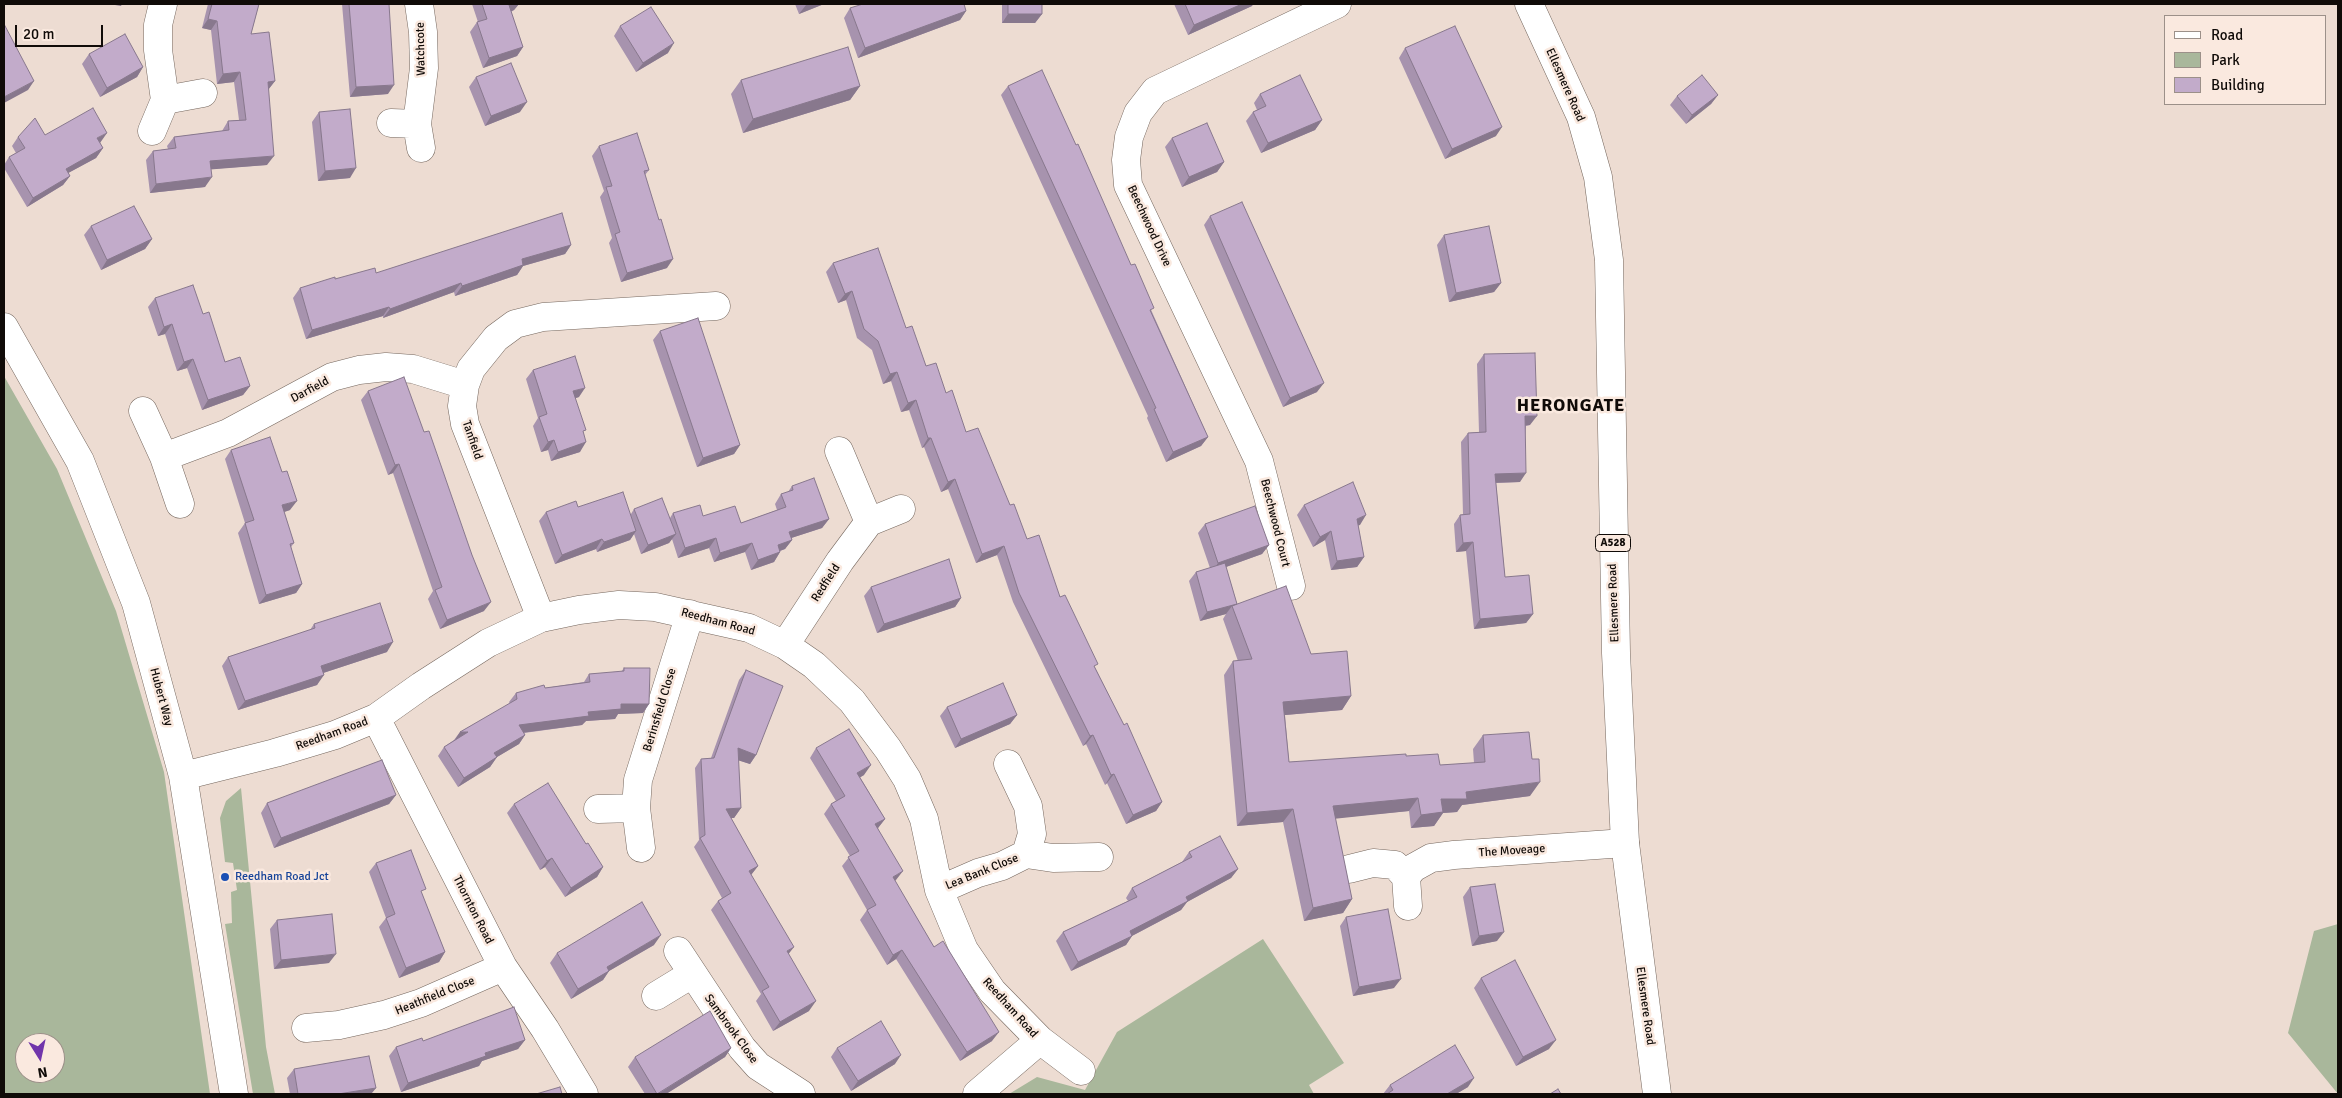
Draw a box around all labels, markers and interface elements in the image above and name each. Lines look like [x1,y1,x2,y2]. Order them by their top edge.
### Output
scale bar [18,15,105,47]
legend [2164,15,2327,105]
street label: Watchcote [413,22,429,76]
text: 20 m [23,25,54,43]
text: Road [2211,26,2243,44]
street label: Ellesmere Road [1542,46,1588,124]
text: Park [2211,51,2240,69]
text: Building [2211,76,2265,94]
street label: Beechwood Drive [1124,183,1174,269]
street label: Darfield [288,374,332,406]
district label: HERONGATE [1516,395,1626,417]
street label: Tanfield [459,419,485,461]
street label: Beechwood Court [1257,478,1293,568]
road number: A528 [1596,534,1630,552]
street label: Redfield [808,561,844,605]
street label: Ellesmere Road [1605,563,1623,643]
street label: Reedham Road [679,605,757,639]
street label: Hubert Way [146,666,176,728]
street label: Berinsfield Close [640,667,680,753]
street label: Reedham Road [294,714,370,754]
street label: The Moveage [1478,841,1546,861]
street label: Lea Bank Close [943,851,1021,893]
place label: Reedham Road Jct [235,870,329,884]
marker: Reedham Road Jct [219,871,231,883]
street label: Thornton Road [450,873,496,947]
street label: Ellesmere Road [1632,966,1658,1046]
street label: Heathfield Close [393,974,477,1018]
street label: Reedham Road [979,975,1041,1041]
street label: Sambrook Close [701,992,761,1066]
north arrow [15,1033,65,1083]
text: N [36,1063,49,1081]

